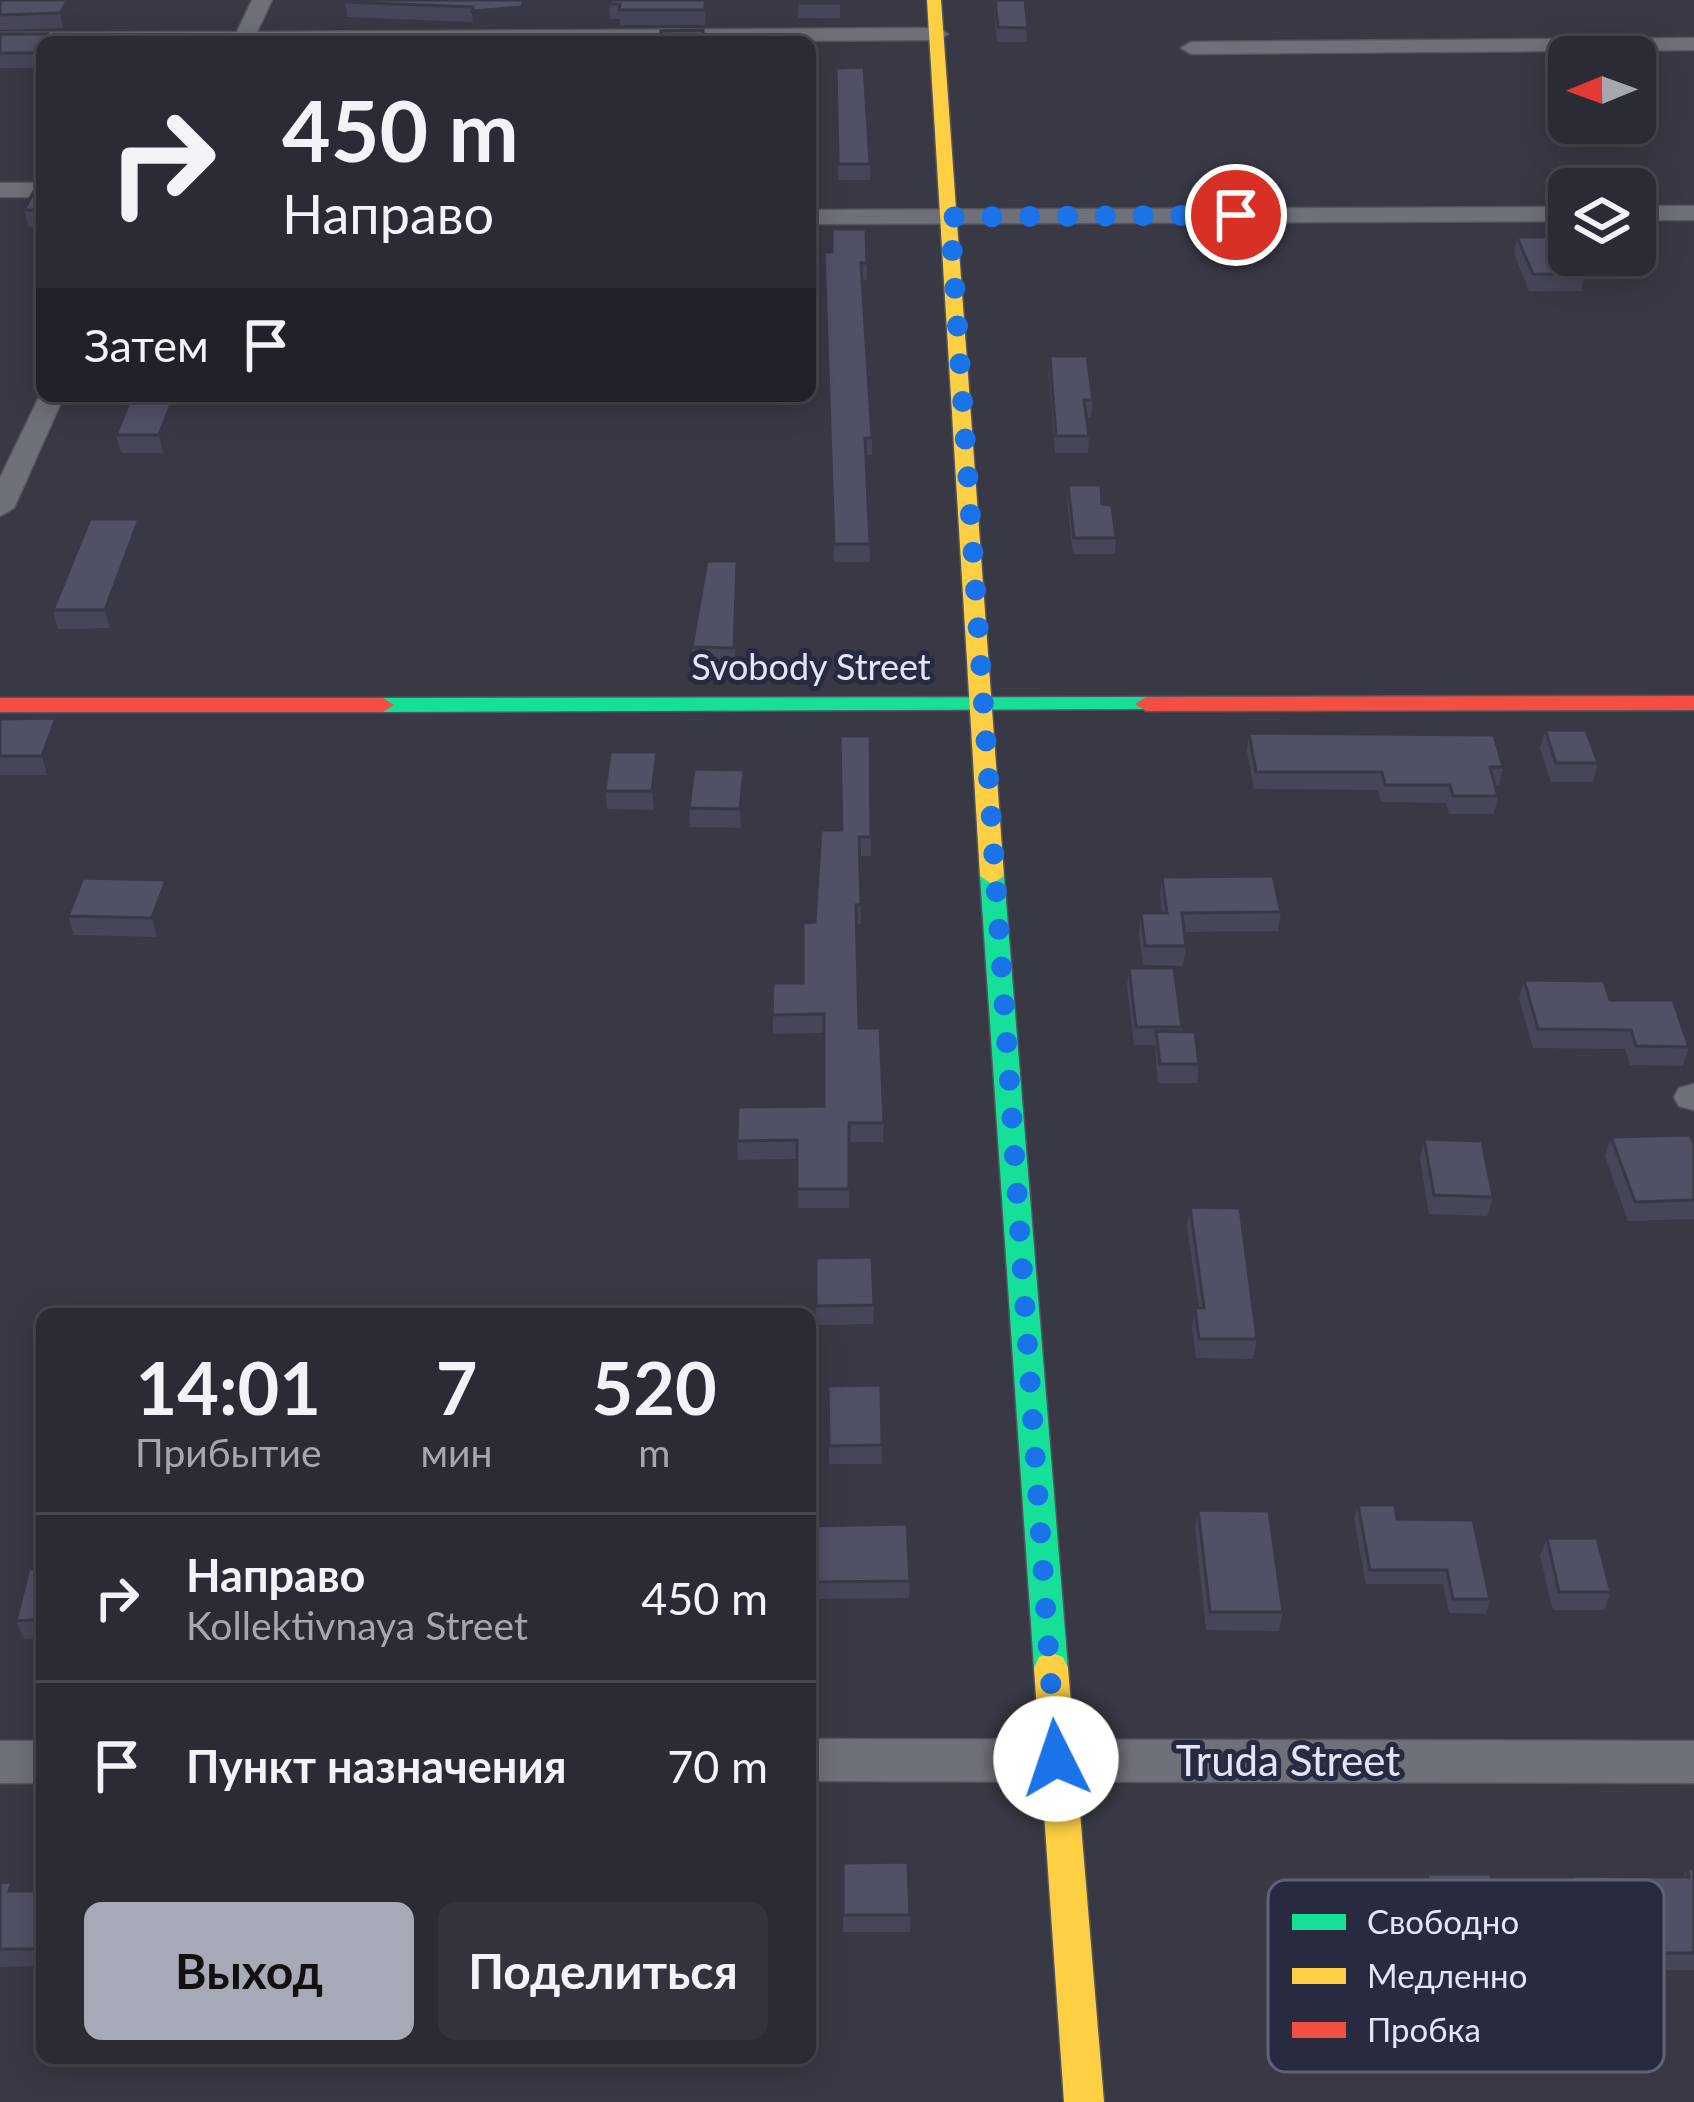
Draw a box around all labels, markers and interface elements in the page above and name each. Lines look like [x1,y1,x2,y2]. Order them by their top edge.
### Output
north arrow [1548,36,1656,144]
map controls [1548,36,1656,276]
text: 450 m [282,79,519,180]
icon: right [84,84,240,240]
pin [1185,164,1287,266]
button: layers [1548,168,1656,276]
text: Направо [282,181,494,246]
icon: arrive [1203,182,1269,248]
icon: arrive [233,312,299,378]
text: Затем [84,318,209,372]
street label: Svobody Street [691,644,931,688]
text: 14:01 [135,1344,321,1430]
text: 7 [436,1344,477,1430]
text: 520 [592,1344,717,1430]
text: Прибытие [135,1429,321,1475]
text: мин [421,1429,493,1475]
text: m [638,1429,670,1475]
text: Направо [186,1548,365,1602]
icon: right [84,1565,150,1631]
text: 450 m [641,1571,768,1625]
text: Kollektivnaya Street [186,1602,528,1648]
position arrow [993,1696,1119,1822]
icon: arrive [84,1733,150,1799]
street label: Truda Street [1176,1735,1400,1785]
text: Пункт назначения [186,1739,567,1793]
text: 70 m [667,1739,768,1793]
legend [1268,1880,1664,2072]
text: Свободно [1367,1901,1519,1941]
button: Выход [84,1902,414,2040]
button: Поделиться [438,1902,768,2040]
text: Медленно [1367,1955,1527,1995]
text: Пробка [1367,2009,1481,2049]

